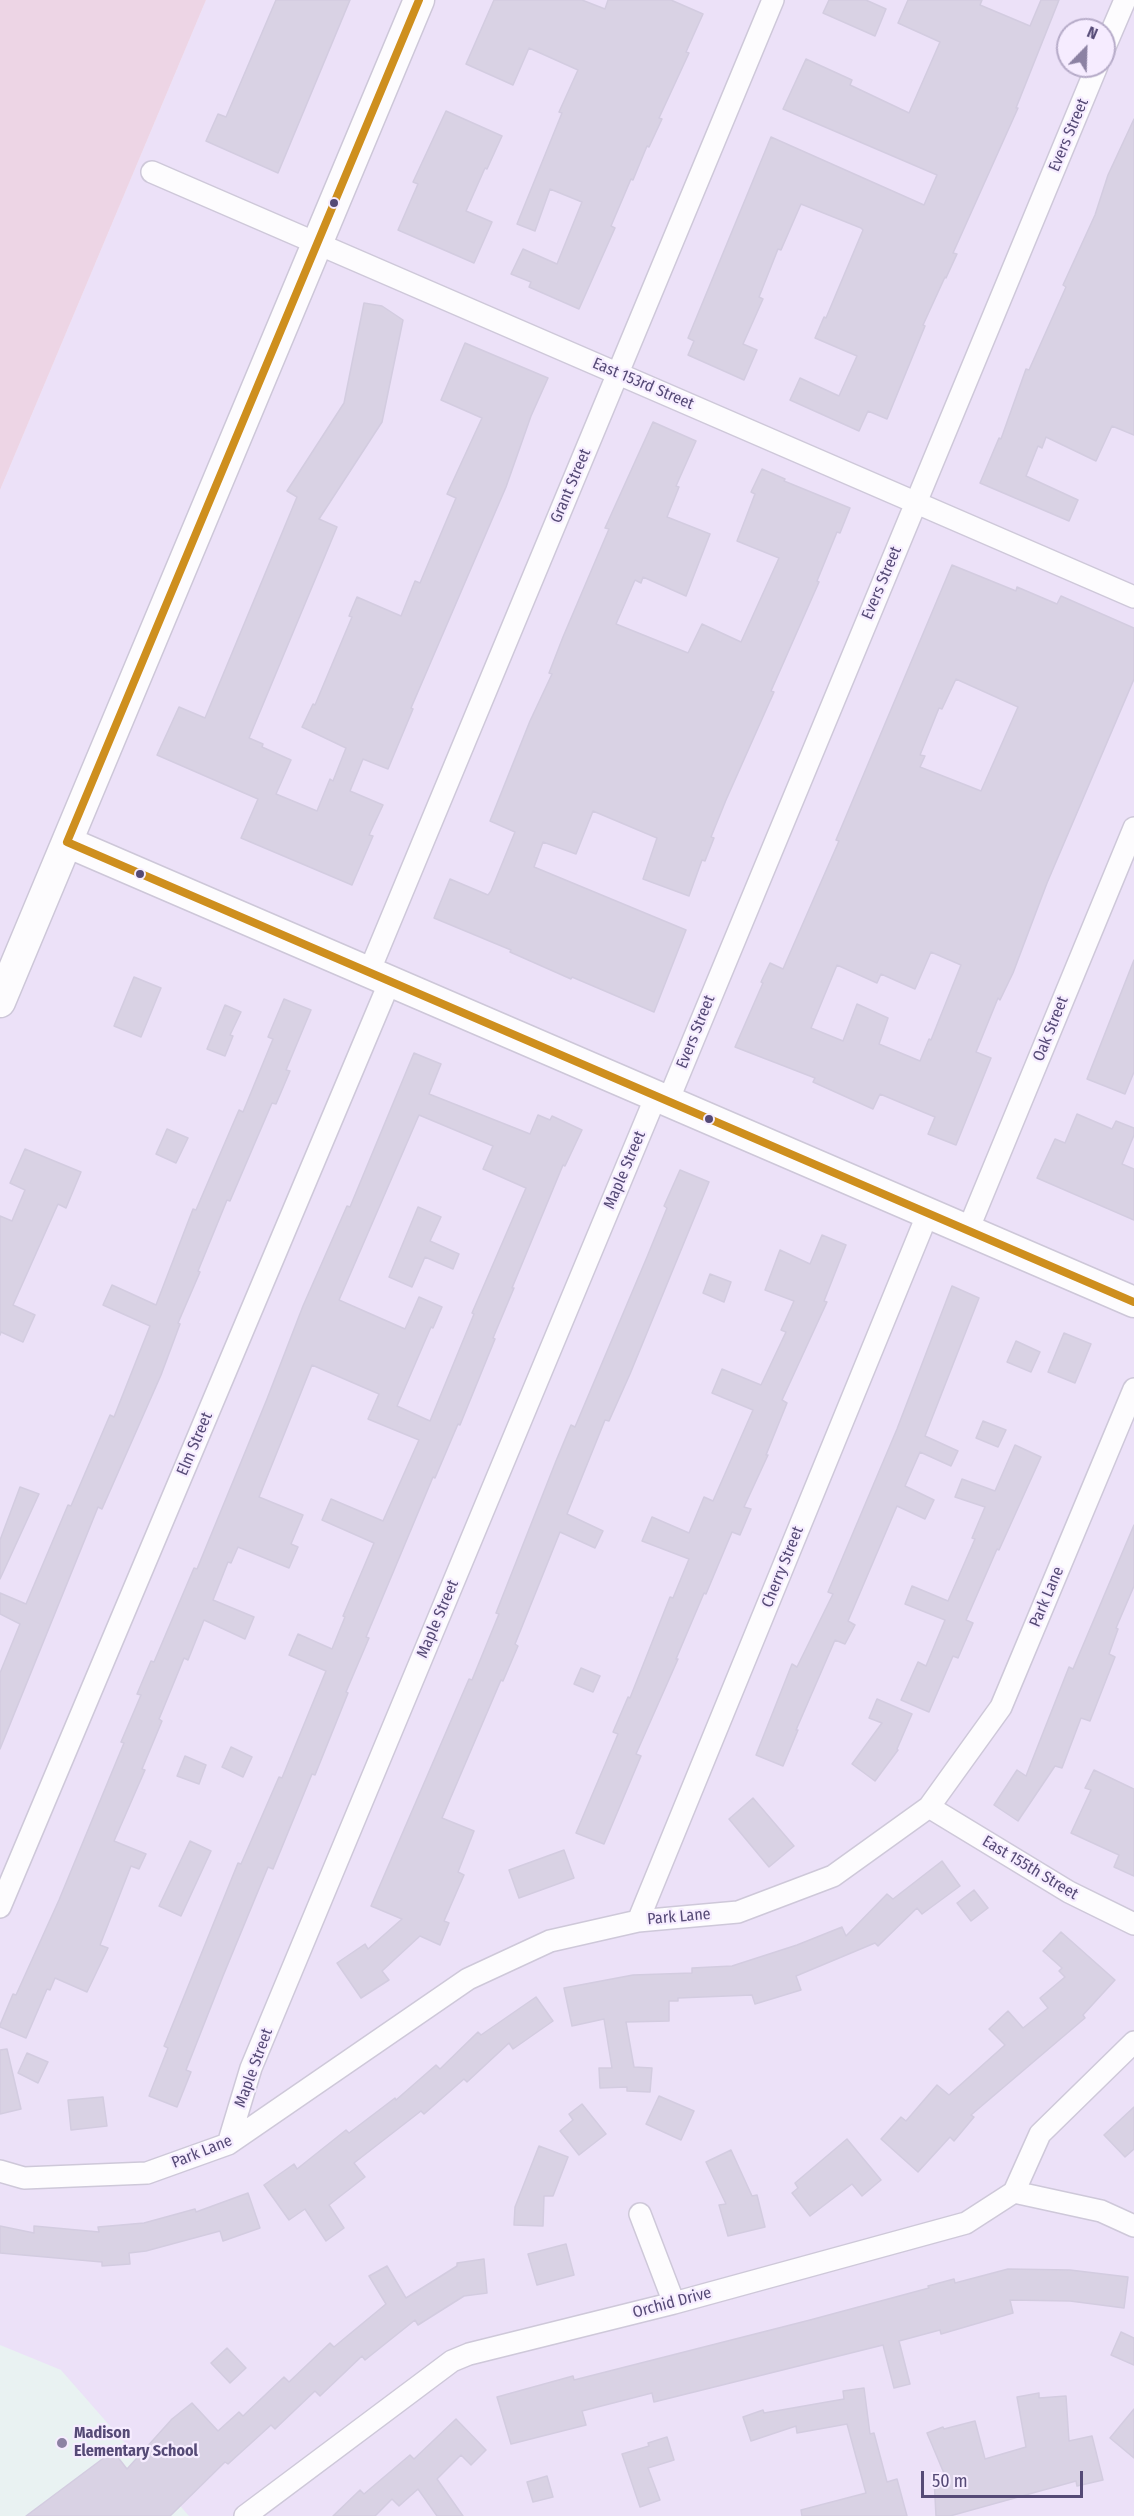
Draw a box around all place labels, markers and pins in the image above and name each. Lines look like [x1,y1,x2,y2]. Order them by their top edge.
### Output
unlabelled marker [328,197,340,209]
unlabelled marker [134,868,146,880]
unlabelled marker [703,1113,715,1125]
place label: Madison Elementary School [74,2424,198,2462]
marker: Madison Elementary School [55,2436,69,2450]

